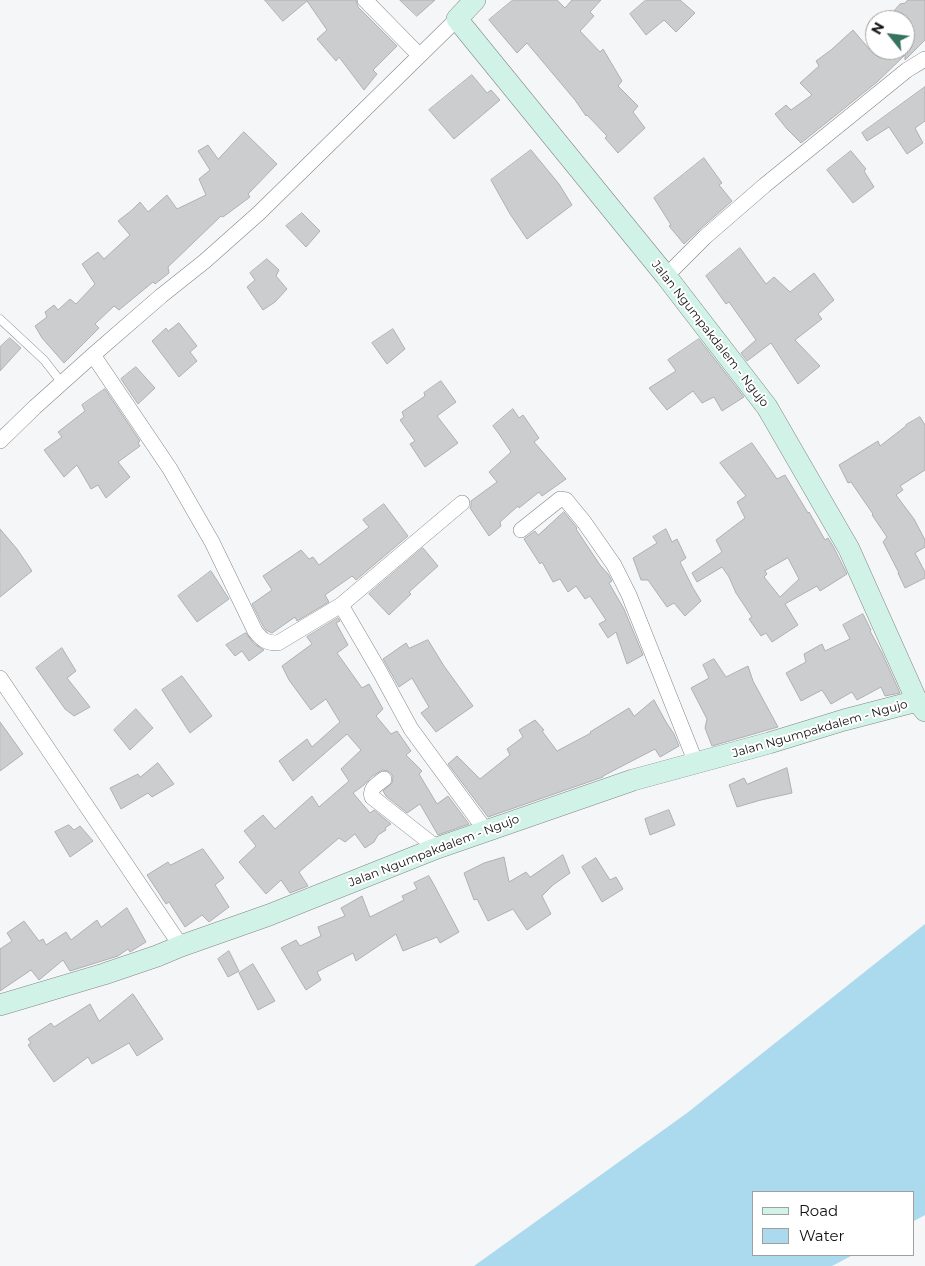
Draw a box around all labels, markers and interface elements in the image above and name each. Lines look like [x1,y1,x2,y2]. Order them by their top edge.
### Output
north arrow [865,10,915,60]
text: N [867,19,888,38]
street label: Jalan Ngumpakdalem - Ngujo [648,258,772,410]
street label: Jalan Ngumpakdalem - Ngujo [731,697,909,761]
street label: Jalan Ngumpakdalem - Ngujo [347,812,521,890]
legend [752,1191,915,1256]
text: Road [799,1201,838,1220]
text: Water [799,1226,845,1245]

